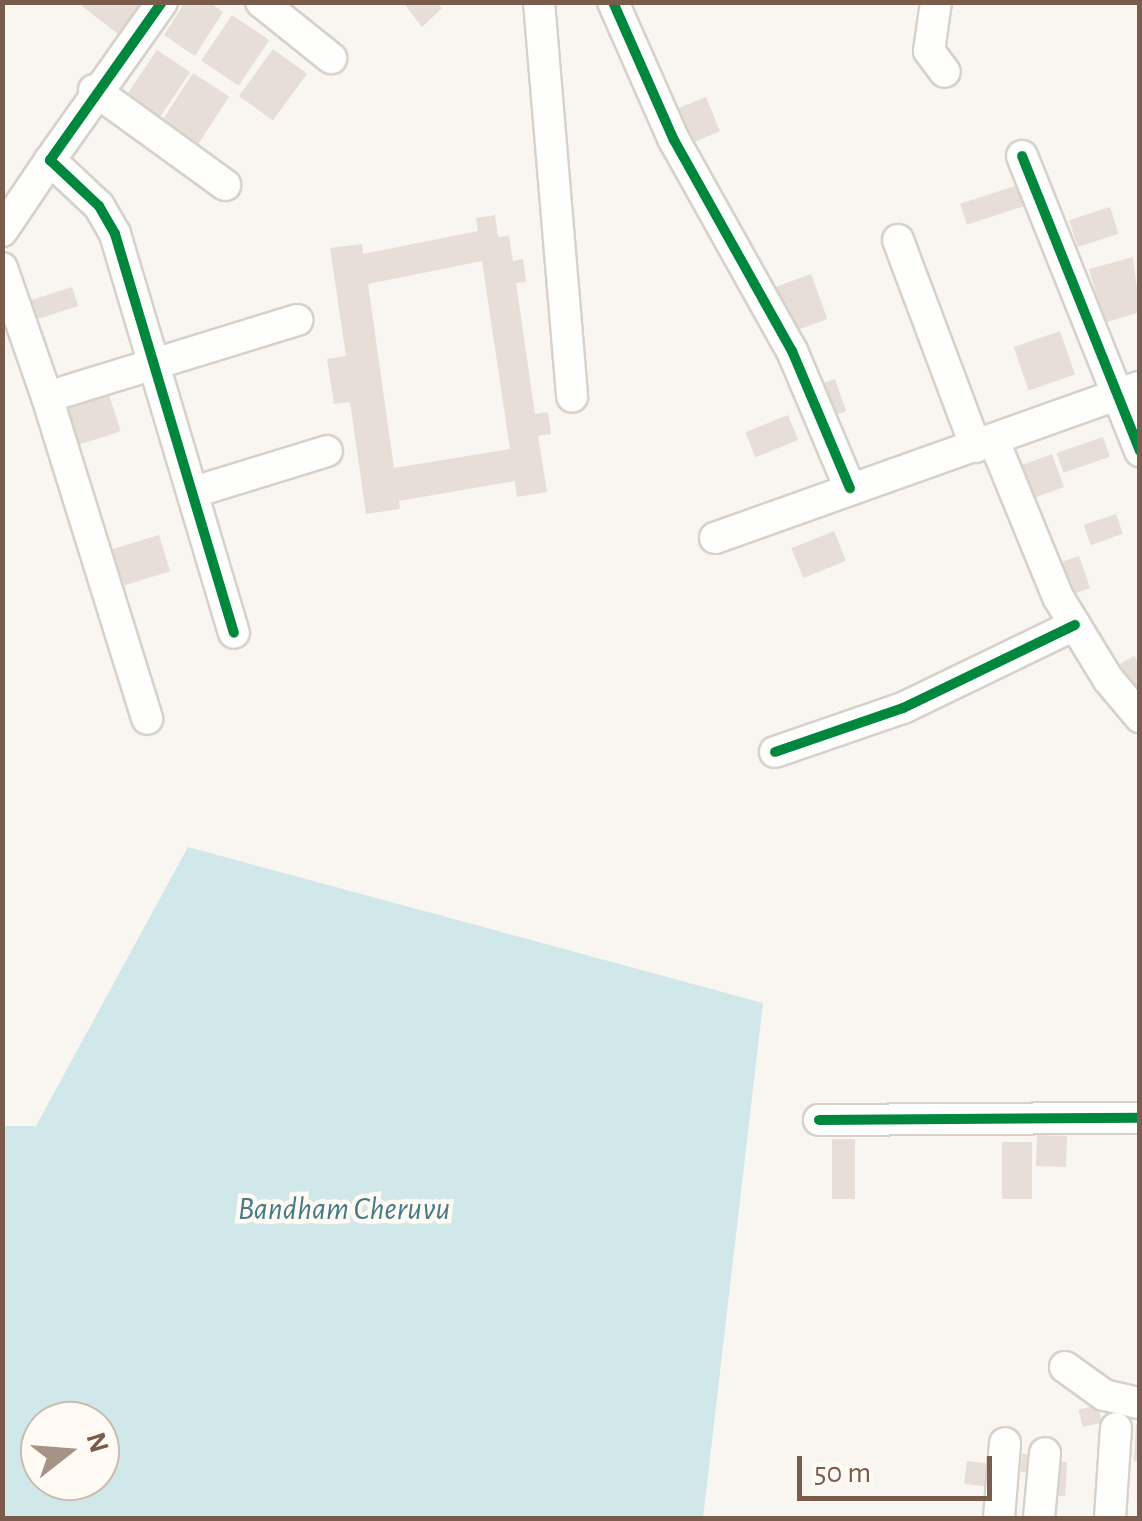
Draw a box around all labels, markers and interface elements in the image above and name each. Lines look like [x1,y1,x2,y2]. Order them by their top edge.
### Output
water label: Bandham Cheruvu [238,1190,450,1228]
north arrow [20,1401,120,1501]
text: N [81,1429,113,1456]
scale bar [802,1436,997,1498]
text: 50 m [814,1458,871,1488]

